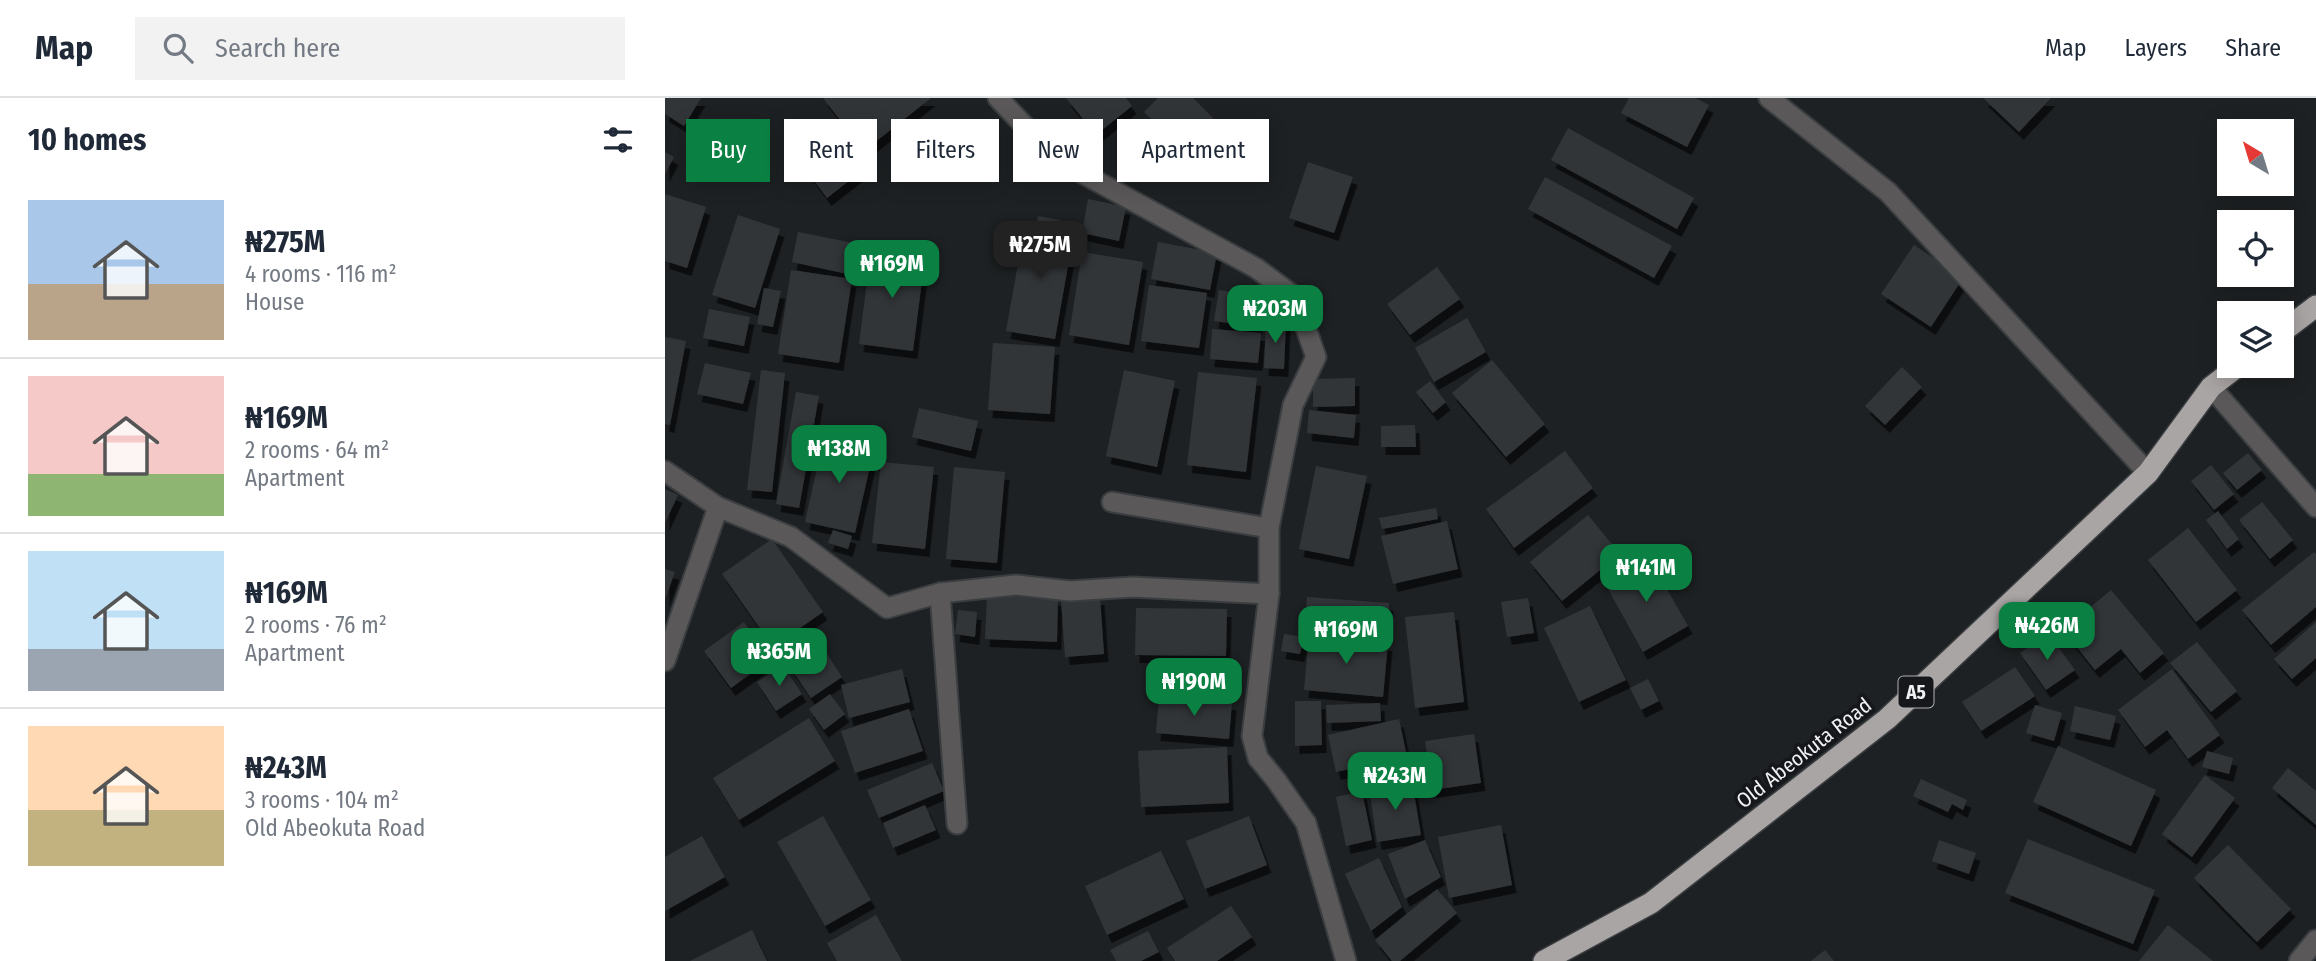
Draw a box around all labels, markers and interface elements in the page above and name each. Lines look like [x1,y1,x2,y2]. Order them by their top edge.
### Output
search box [135,17,625,80]
text: Map [35,28,93,68]
icon: search [159,29,197,67]
text: Search here [215,33,340,64]
text: Map [2045,34,2087,62]
text: Layers [2125,34,2187,62]
text: Share [2225,34,2281,62]
chip: Buy [686,119,770,182]
chip: Rent [784,119,877,182]
chip: Filters [891,119,999,182]
chip: New [1013,119,1103,182]
chip: Apartment [1117,119,1269,182]
north arrow [2217,119,2294,196]
map controls [2217,119,2294,378]
icon: filters [599,121,637,159]
text: 10 homes [28,122,146,158]
button: locate [2217,210,2294,287]
pin: ₦275M [991,222,1089,281]
text: ₦275M [245,224,325,260]
icon: home [84,228,168,312]
text: ₦275M [1009,230,1071,258]
pin: ₦169M [843,240,941,300]
text: ₦169M [860,249,924,277]
text: 4 rooms · 116 m² [245,260,397,288]
pin: ₦203M [1226,286,1324,345]
text: House [245,288,304,316]
text: ₦203M [1243,294,1307,322]
button: layers [2217,301,2294,378]
text: ₦169M [245,400,328,436]
icon: home [84,404,168,488]
pin: ₦138M [790,426,888,485]
text: ₦138M [808,434,870,462]
text: 2 rooms · 64 m² [245,436,389,464]
text: Apartment [245,464,345,492]
pin: ₦141M [1597,545,1695,604]
text: ₦141M [1616,553,1676,581]
text: ₦169M [245,575,328,611]
icon: home [84,579,168,663]
pin: ₦426M [1998,602,2096,662]
pin: ₦169M [1297,606,1395,666]
text: 2 rooms · 76 m² [245,611,387,639]
text: ₦426M [2015,611,2079,639]
text: ₦169M [1314,615,1378,643]
pin: ₦365M [730,628,828,688]
text: ₦365M [747,637,811,665]
text: Apartment [245,639,345,667]
pin: ₦190M [1145,658,1243,718]
text: ₦190M [1162,667,1226,695]
road number: A5 [1899,677,1933,708]
street label: Old Abeokuta Road [1731,692,1877,814]
text: ₦243M [245,750,327,786]
pin: ₦243M [1346,752,1444,812]
icon: home [84,754,168,838]
text: ₦243M [1364,761,1426,789]
text: 3 rooms · 104 m² [245,786,399,814]
text: Old Abeokuta Road [245,814,425,842]

